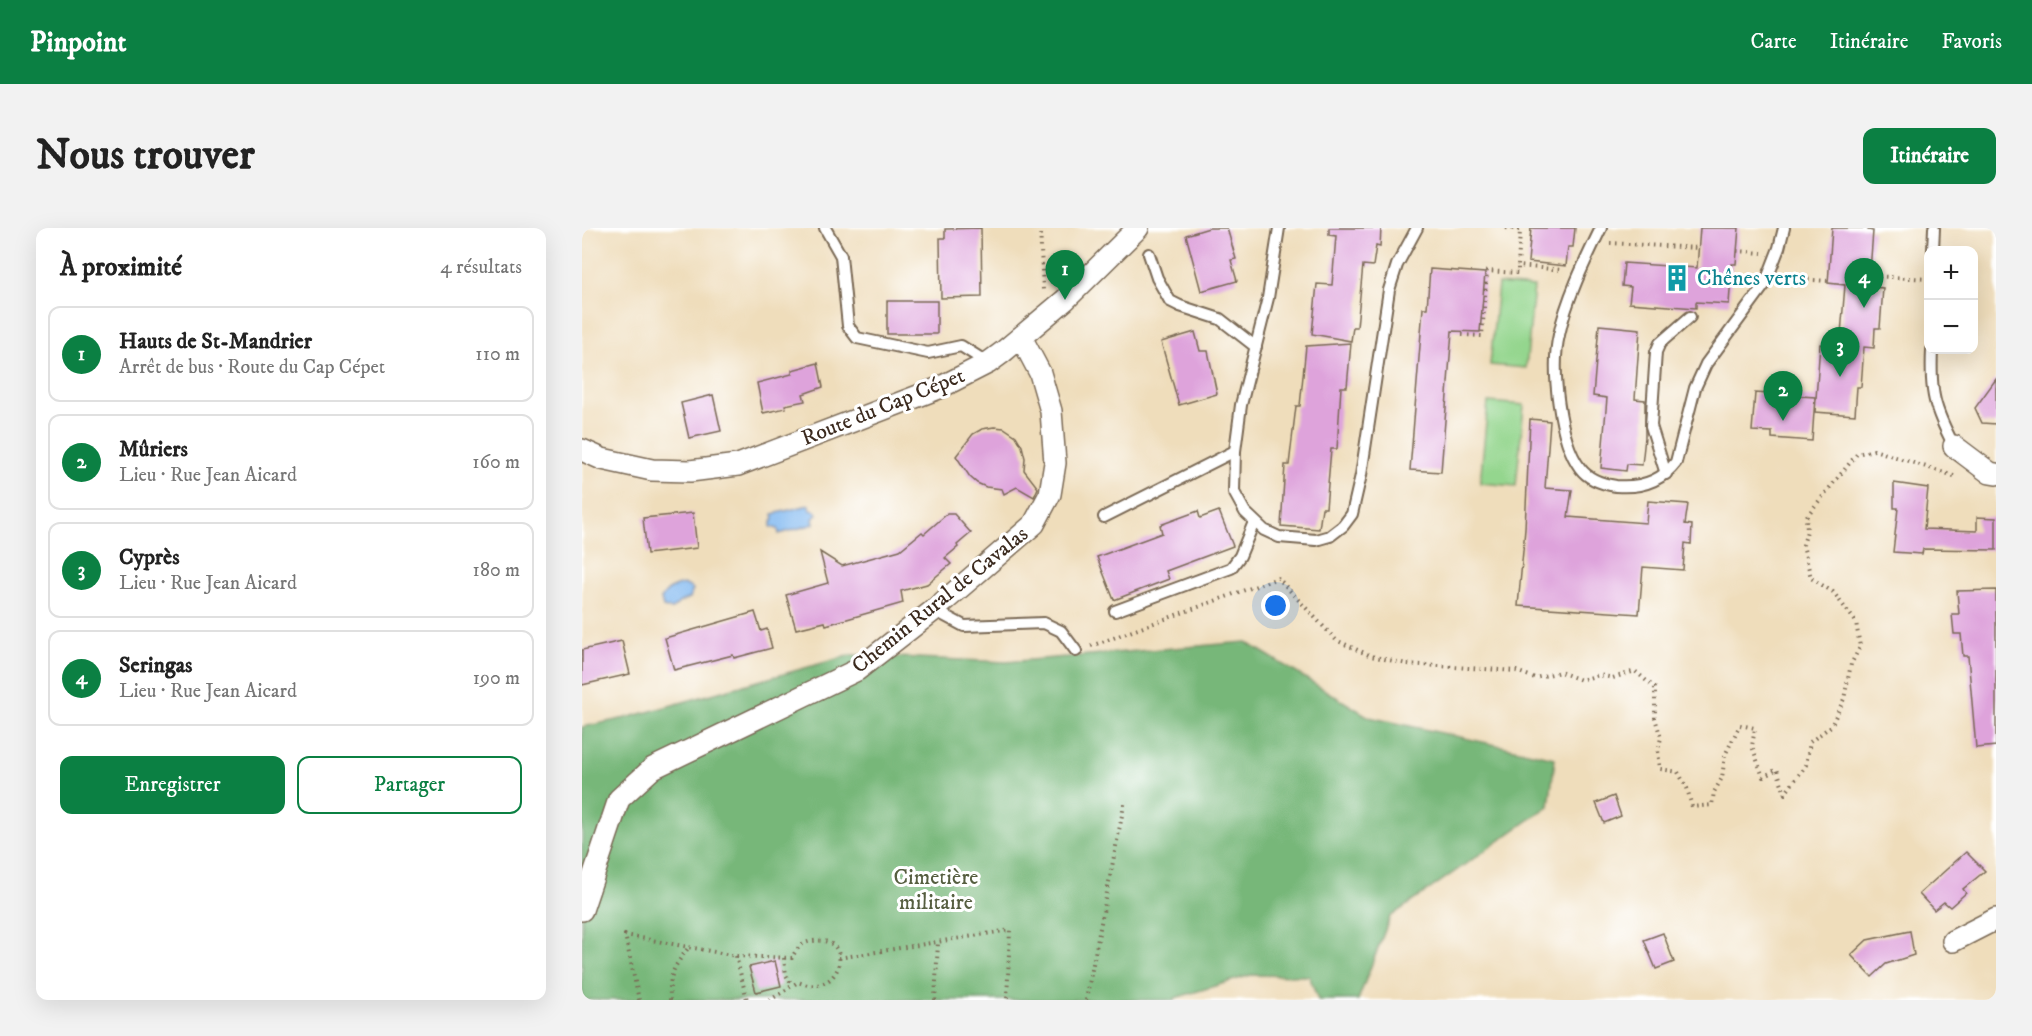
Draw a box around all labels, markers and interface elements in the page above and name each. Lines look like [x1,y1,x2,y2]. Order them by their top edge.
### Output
text: Pinpoint [30,25,126,60]
text: Carte [1751,29,1797,55]
text: Itinéraire [1830,29,1908,55]
text: Favoris [1941,29,2002,55]
button: Itinéraire [1863,128,1996,184]
text: Nous trouver [36,130,255,182]
map controls [1924,246,1978,354]
button: + [1924,246,1978,300]
pin: 1 [1046,250,1084,300]
text: À proximité [60,251,182,284]
text: 4 résultats [440,255,522,280]
pin: 4 [1844,259,1884,308]
building icon: Chênes verts [1662,263,1692,293]
place label: Chênes verts [1697,265,1806,292]
button: − [1924,300,1978,354]
text: Hauts de St-Mandrier [119,328,312,355]
pin: 3 [1820,328,1860,377]
text: 1 [78,342,85,367]
text: 110 m [475,342,520,367]
text: Arrêt de bus · Route du Cap Cépet [119,355,385,380]
street label: Route du Cap Cépet [797,362,969,452]
pin: 2 [1764,372,1802,421]
text: Mûriers [119,436,188,463]
text: 2 [77,450,86,475]
text: 160 m [472,450,520,475]
text: Lieu · Rue Jean Aicard [119,463,297,488]
street label: Chemin Rural de Cavalas [846,521,1034,679]
text: Cyprès [119,544,180,571]
text: 3 [78,558,85,583]
text: 180 m [473,558,520,583]
text: Lieu · Rue Jean Aicard [119,571,297,596]
your location [1261,591,1290,620]
text: Seringas [119,652,192,679]
text: 4 [76,666,87,691]
text: 190 m [473,666,520,691]
text: Lieu · Rue Jean Aicard [119,679,297,704]
button: Enregistrer [60,756,285,814]
button: Partager [297,756,522,814]
park label: Cimetière militaire [894,864,978,916]

